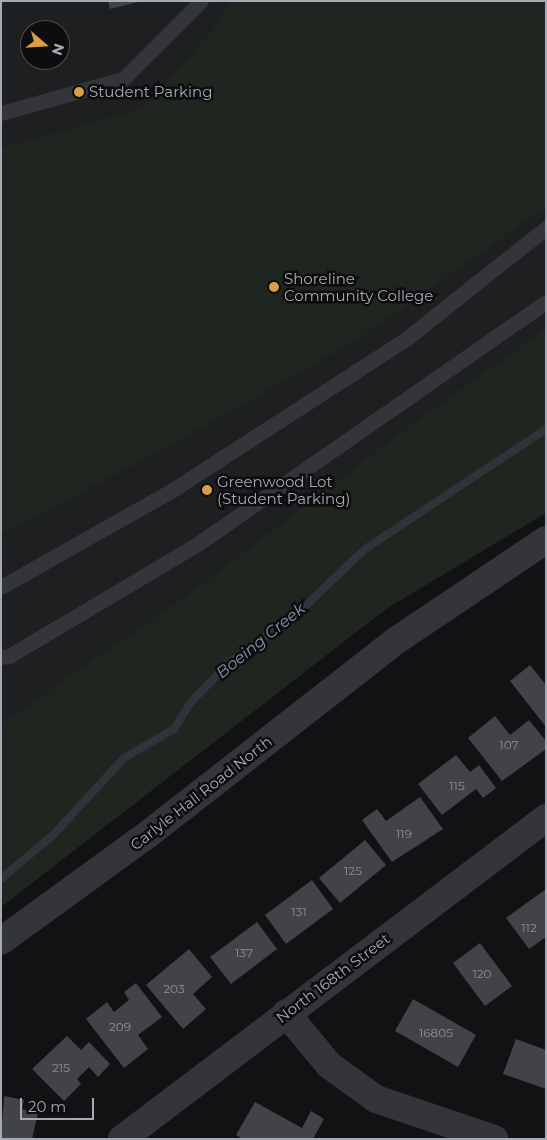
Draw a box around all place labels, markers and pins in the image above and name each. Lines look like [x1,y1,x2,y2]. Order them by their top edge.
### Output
place label: Student Parking [89,83,212,101]
marker: Student Parking [73,86,85,98]
place label: Shoreline Community College [284,269,433,304]
marker: Shoreline Community College [268,281,280,293]
place label: Greenwood Lot (Student Parking) [217,472,350,507]
marker: Greenwood Lot (Student Parking) [201,484,213,496]

